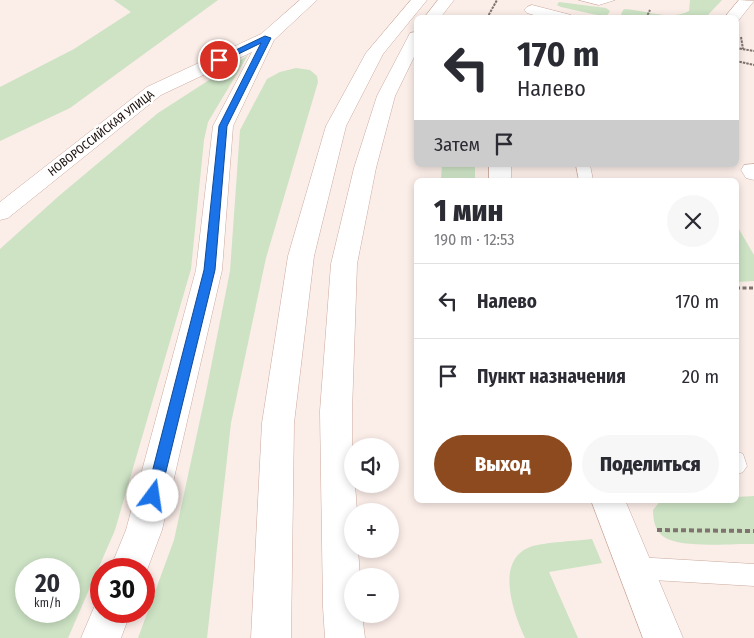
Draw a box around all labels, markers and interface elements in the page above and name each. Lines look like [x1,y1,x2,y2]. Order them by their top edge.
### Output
text: 170 m [517,33,600,75]
icon: left [434,35,499,100]
pin [198,39,240,81]
icon: arrive [205,46,233,74]
text: Налево [517,75,586,102]
street label: НОВОРОССИЙСКАЯ УЛИЦА [44,86,157,179]
icon: arrive [490,130,518,158]
text: Затем [434,133,480,156]
text: 1 мин [434,193,503,229]
button: close [667,195,719,247]
text: 190 m · 12:53 [434,230,515,249]
icon: left [434,287,462,315]
text: Налево [477,290,537,313]
text: 170 m [675,290,719,313]
icon: arrive [434,362,462,390]
text: Пункт назначения [477,365,626,388]
text: 20 m [682,365,719,388]
button: Выход [434,435,572,493]
button: Поделиться [582,435,719,493]
map controls [344,438,399,623]
button: sound [344,438,399,493]
position arrow [126,469,178,521]
button: + [344,503,399,558]
speed limit sign: 30 [90,558,155,623]
button: − [344,568,399,623]
text: 20 [35,569,60,599]
text: km/h [34,596,61,610]

